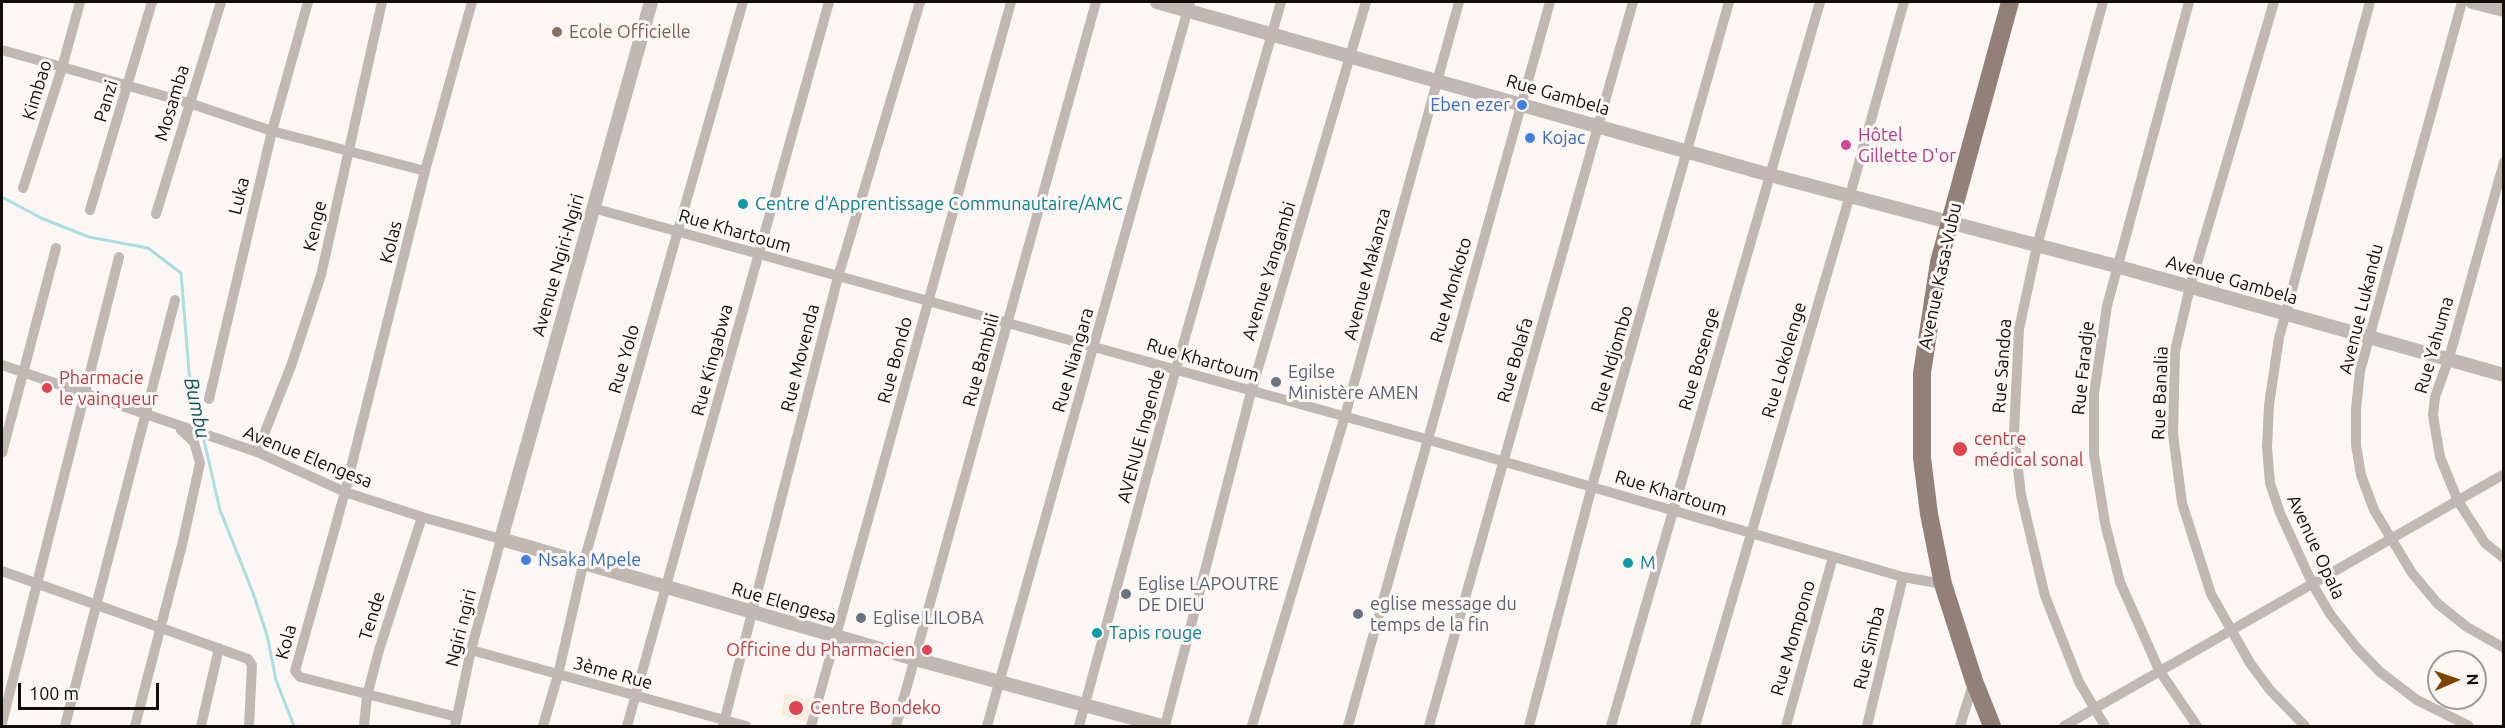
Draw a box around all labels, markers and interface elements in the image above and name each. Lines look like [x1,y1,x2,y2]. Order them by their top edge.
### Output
place label: Ecole Officielle [569,21,691,43]
marker: Ecole Officielle [550,25,564,39]
street label: Kimbao [18,57,56,123]
street label: Mosamba [150,62,194,144]
street label: Rue Gambela [1504,70,1612,120]
street label: Panzi [89,77,123,125]
place label: Eben ezer [1430,94,1510,116]
marker: Eben ezer [1515,98,1529,112]
place label: Hôtel Gillette D'or [1858,124,1956,166]
place label: Kojac [1542,127,1585,149]
marker: Kojac [1523,131,1537,145]
marker: Hôtel Gillette D'or [1839,138,1853,152]
street label: Luka [224,175,254,217]
street label: Avenue Ngiri-Ngiri [527,191,589,339]
place label: Centre d'Apprentissage Communautaire/AMC [755,193,1123,215]
marker: Centre d'Apprentissage Communautaire/AMC [736,197,750,211]
street label: Kenge [299,199,331,253]
street label: Avenue Yangambi [1238,199,1300,343]
street label: Avenue Kasa-Vubu [1914,201,1966,351]
street label: Rue Khartoum [676,205,794,257]
street label: Avenue Makanza [1339,206,1395,342]
street label: Kolas [375,218,407,266]
street label: Rue Monkoto [1426,235,1476,345]
street label: Avenue Lukandu [2334,242,2388,376]
street label: Avenue Gambela [2164,251,2300,309]
street label: Rue Yahuma [2410,294,2458,396]
street label: Rue Lokolenge [1757,299,1811,421]
street label: Rue Kingabwa [687,302,737,418]
street label: Rue Movenda [776,302,824,414]
street label: Rue Ndjombo [1586,303,1638,415]
street label: Rue Niangara [1048,305,1098,415]
street label: Rue Bosenge [1674,305,1724,413]
street label: Rue Bambili [958,311,1004,409]
street label: Rue Bondo [873,314,917,406]
street label: Rue Bolafa [1493,315,1537,405]
street label: Rue Sandoa [1988,318,2016,414]
street label: Rue Faradje [2067,320,2099,416]
street label: Rue Yolo [604,322,644,396]
street label: Rue Khartoum [1144,334,1262,386]
street label: Rue Banalia [2148,346,2172,440]
place label: Egilse Ministère AMEN [1288,361,1419,404]
place label: Pharmacie le vainqueur [59,367,158,410]
street label: AVENUE Ingende [1113,367,1169,505]
water label: Bumbu [179,375,215,441]
marker: Egilse Ministère AMEN [1269,375,1283,389]
marker: Pharmacie le vainqueur [40,381,54,395]
street label: Avenue Elengesa [240,421,376,493]
place label: centre médical sonal [1974,428,2083,470]
marker: centre médical sonal [1951,440,1969,458]
street label: Rue Khartoum [1612,466,1730,520]
street label: Avenue Opala [2282,491,2350,603]
place label: Nsaka Mpele [538,549,641,571]
place label: M [1640,552,1656,574]
marker: Nsaka Mpele [519,553,533,567]
marker: M [1621,556,1635,570]
place label: Eglise LAPOUTRE DE DIEU [1138,573,1279,616]
street label: Rue Elengesa [729,578,839,628]
street label: Rue Mompono [1766,578,1820,698]
street label: Ngiri ngiri [441,587,481,669]
marker: Eglise LAPOUTRE DE DIEU [1119,587,1133,601]
street label: Tende [354,589,390,643]
place label: eglise message du temps de la fin [1370,593,1517,636]
street label: Rue Simba [1849,604,1889,692]
place label: Eglise LILOBA [873,607,984,629]
marker: eglise message du temps de la fin [1351,607,1365,621]
marker: Eglise LILOBA [854,611,868,625]
street label: Kola [271,622,301,662]
place label: Tapis rouge [1109,622,1202,644]
marker: Tapis rouge [1090,626,1104,640]
place label: Officine du Pharmacien [726,639,915,661]
marker: Officine du Pharmacien [920,643,934,657]
north arrow [2427,650,2487,710]
street label: 3ème Rue [571,652,655,694]
scale bar [21,671,162,709]
text: N [2464,673,2482,686]
text: 100 m [29,683,79,703]
place label: Centre Bondeko [810,697,941,719]
marker: Centre Bondeko [787,699,805,717]

